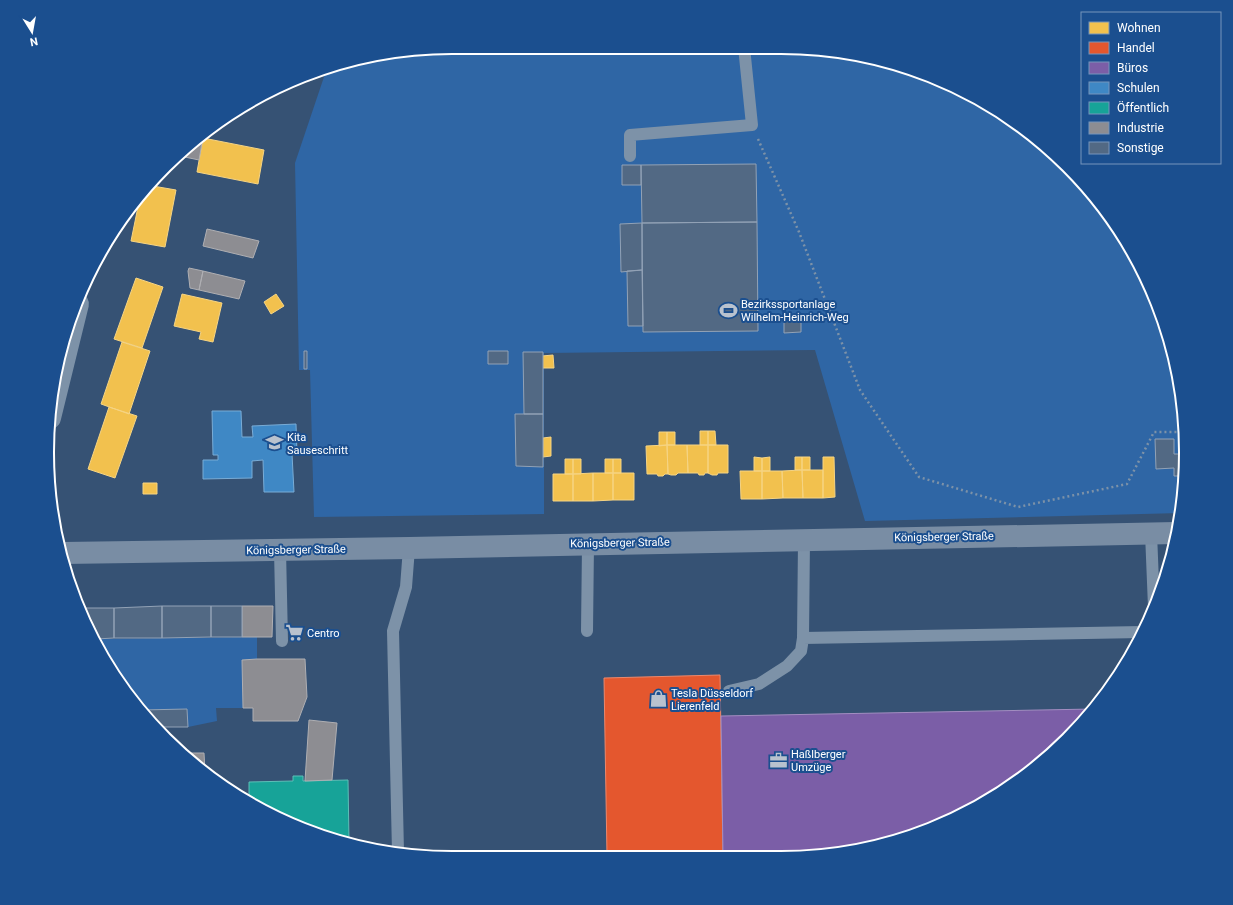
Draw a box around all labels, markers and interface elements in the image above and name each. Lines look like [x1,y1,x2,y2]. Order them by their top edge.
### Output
north arrow [12,12,52,52]
legend [1081,12,1221,164]
text: Wohnen [1117,21,1161,35]
text: N [29,34,39,48]
text: Handel [1117,41,1155,55]
text: Büros [1117,61,1148,75]
text: Schulen [1117,81,1160,95]
text: Öffentlich [1117,100,1169,115]
text: Industrie [1117,121,1164,135]
text: Sonstige [1117,141,1164,155]
place label: Bezirkssportanlage Wilhelm-Heinrich-Weg [741,298,849,324]
sports icon: Bezirkssportanlage Wilhelm-Heinrich-Weg [718,300,738,320]
place label: Kita Sauseschritt [287,431,349,457]
school or university icon: Kita Sauseschritt [264,433,284,453]
street label: Königsberger Straße [894,530,994,544]
street label: Königsberger Straße [570,536,670,550]
street label: Königsberger Straße [246,543,346,557]
supermarket icon: Centro [284,623,304,643]
place label: Centro [307,627,340,640]
place label: Tesla Düsseldorf Lierenfeld [671,687,753,713]
shop icon: Tesla Düsseldorf Lierenfeld [648,689,668,709]
place label: Haßlberger Umzüge [791,748,846,774]
office icon: Haßlberger Umzüge [768,750,788,770]

